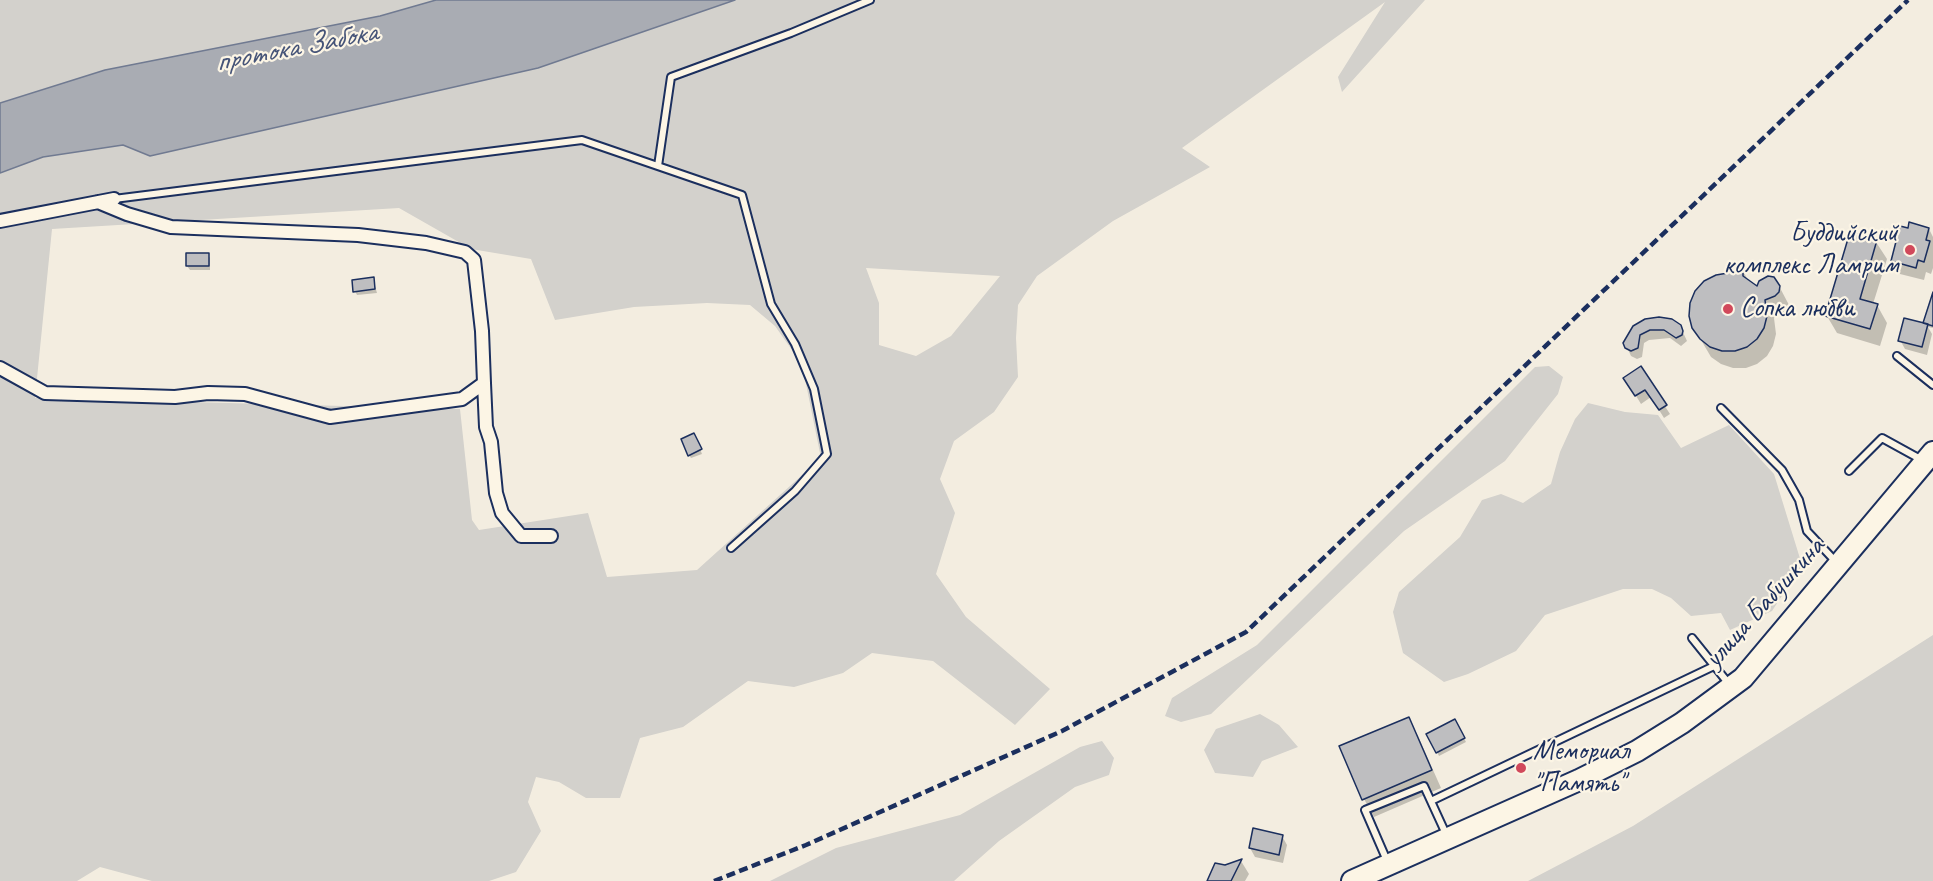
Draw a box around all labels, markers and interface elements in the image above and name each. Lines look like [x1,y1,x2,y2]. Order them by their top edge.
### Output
water label: протока Забока [212,15,380,81]
place label: Буддийский комплекс Ламрим [1723,217,1898,283]
marker: Буддийский комплекс Ламрим [1903,243,1917,257]
place label: Сопка любви [1740,292,1854,326]
marker: Сопка любви [1721,302,1735,316]
street label: улица Бабушкина [1698,531,1832,675]
place label: Мемориал "Память" [1533,735,1629,801]
marker: Мемориал "Память" [1514,761,1528,775]

